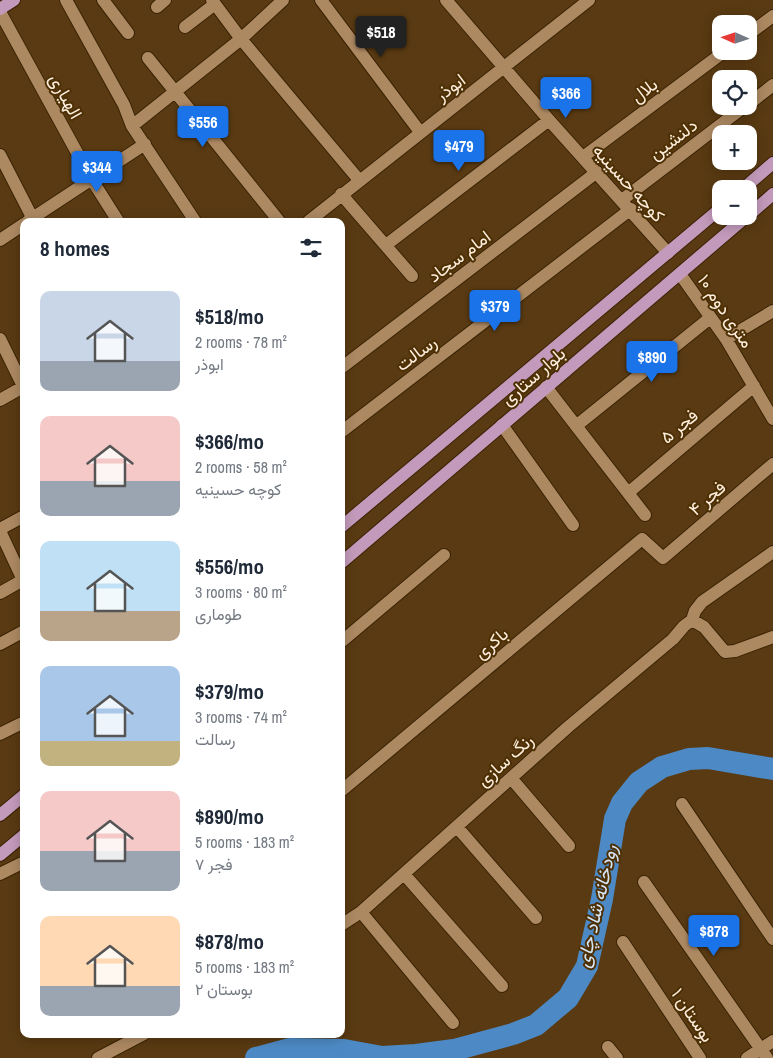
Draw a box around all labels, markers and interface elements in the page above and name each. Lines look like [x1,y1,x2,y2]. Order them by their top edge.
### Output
pin: $518 [351,15,411,58]
north arrow [712,15,758,60]
map controls [712,15,757,225]
text: $518 [366,21,396,43]
street label: ابوذر [429,67,470,107]
street label: الهیاری [43,69,89,123]
button: locate [712,70,757,115]
street label: بلال [625,72,663,108]
pin: $366 [536,76,596,119]
text: $366 [551,82,581,104]
pin: $556 [173,106,233,148]
text: $556 [188,111,218,133]
street label: دلنشین [643,112,703,166]
button: + [712,125,757,170]
pin: $479 [429,130,489,172]
text: $479 [444,135,474,157]
street label: کوچه حسینیه [587,139,671,227]
pin: $344 [67,150,127,193]
text: $344 [82,156,112,178]
button: − [712,180,757,225]
street label: امام سجاد [422,224,496,288]
text: 8 homes [40,234,110,263]
icon: filters [297,234,325,262]
street label: ۱۰ متری دوم [692,269,760,353]
pin: $379 [465,290,525,332]
text: $379 [480,295,510,317]
text: $518/mo [195,302,264,331]
icon: home [80,311,140,371]
street label: رسالت [390,329,442,377]
text: 2 rooms · 78 m² [195,331,287,353]
pin: $890 [622,340,682,383]
street label: بلوار ستاری [495,341,571,411]
text: $890 [637,346,667,368]
text: ابوذر [195,353,224,375]
street label: فجر ۵ [655,403,703,449]
text: $366/mo [195,427,264,456]
icon: home [80,436,140,496]
text: 2 rooms · 58 m² [195,456,287,478]
street label: فجر ۴ [683,475,731,521]
text: کوچه حسینیه [195,478,281,500]
text: $556/mo [195,552,264,581]
icon: home [80,561,140,621]
text: 3 rooms · 80 m² [195,581,287,603]
text: طوماری [195,603,242,625]
street label: باکری [469,621,513,665]
text: $379/mo [195,677,264,706]
icon: home [80,686,140,746]
text: 3 rooms · 74 m² [195,706,287,728]
text: رسالت [195,728,236,750]
street label: رنگ سازی [471,728,539,792]
text: $890/mo [195,802,264,831]
icon: home [80,811,140,871]
text: 5 rooms · 183 m² [195,831,294,853]
water label: رودخانه شاد چای [569,841,624,970]
text: فجر ۷ [195,853,232,875]
pin: $878 [684,914,744,957]
text: $878 [699,920,729,942]
text: $878/mo [195,927,264,956]
icon: home [80,936,140,996]
text: 5 rooms · 183 m² [195,956,294,978]
text: بوستان ۲ [195,978,253,1000]
street label: بوستان ۱ [666,983,720,1047]

